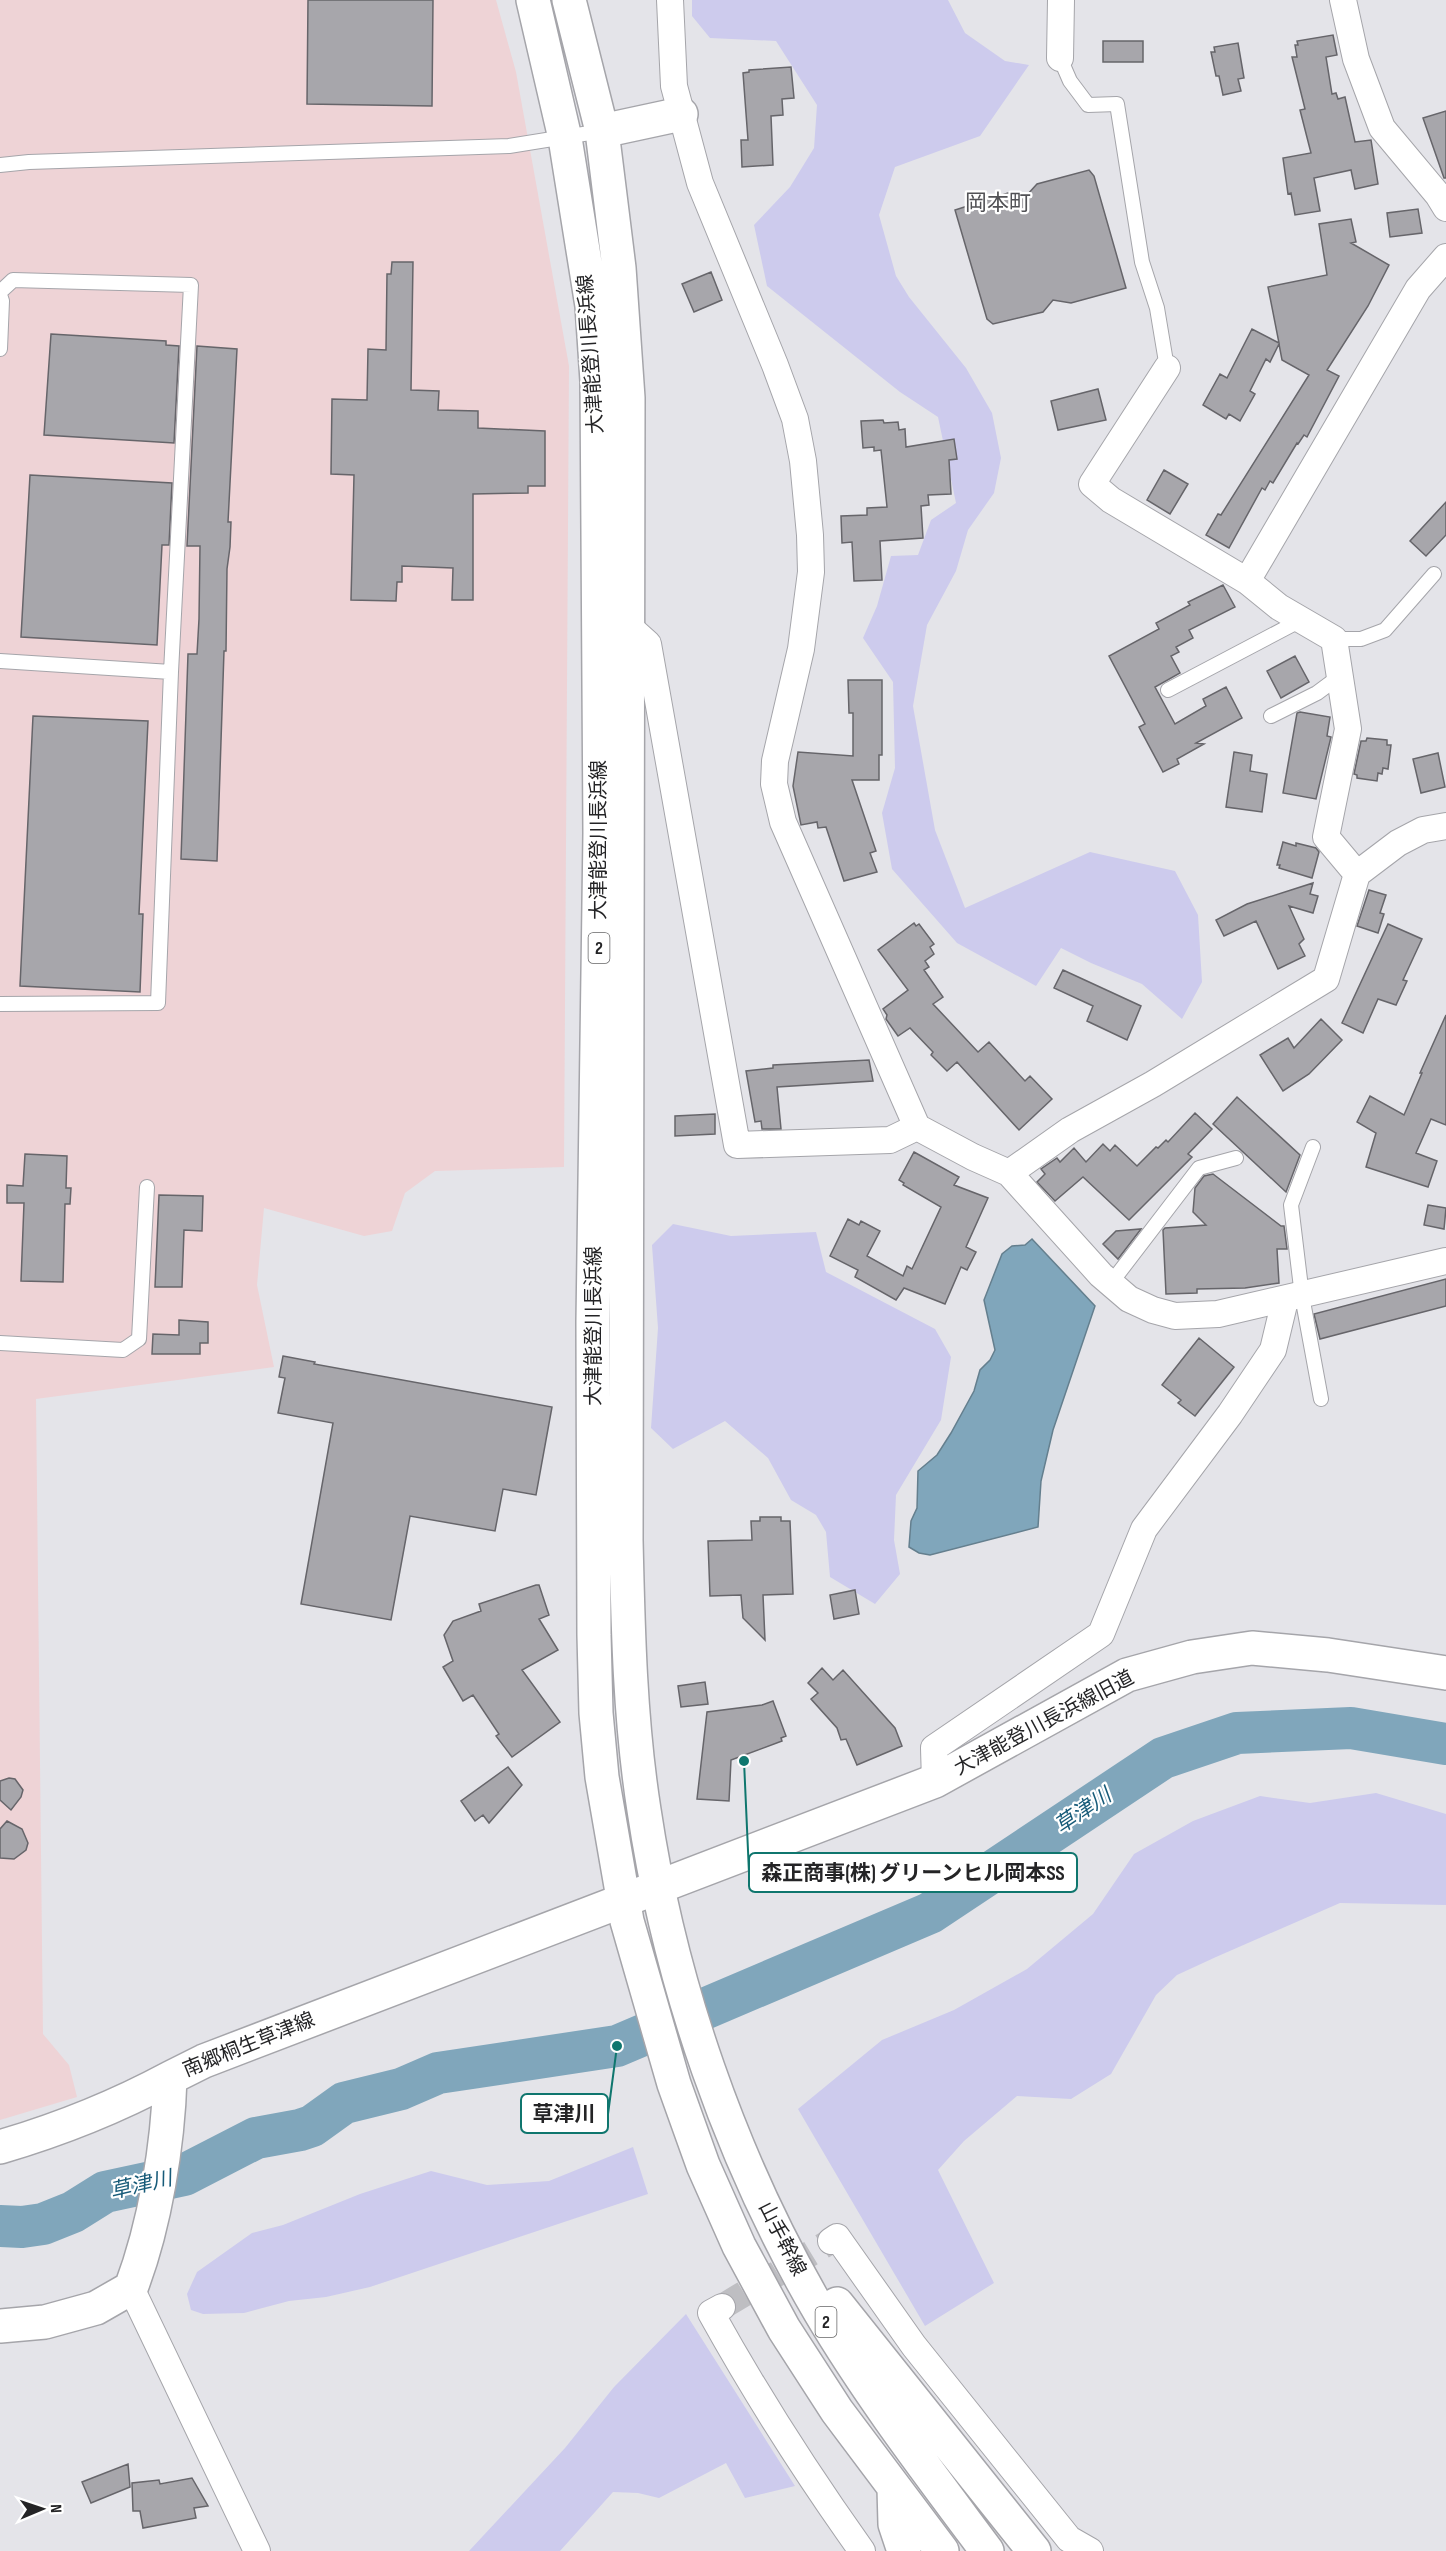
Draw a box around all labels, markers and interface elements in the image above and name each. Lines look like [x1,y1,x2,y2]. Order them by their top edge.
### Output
district label: 岡本町 [965,190,1031,217]
street label: 大津能登川長浜線 [573,273,609,435]
street label: 大津能登川長浜線 [587,760,611,920]
road number: 2 [588,933,610,963]
street label: 大津能登川長浜線 [582,1246,606,1406]
street label: 大津能登川長浜線旧道 [950,1665,1138,1781]
water label: 草津川 [1050,1782,1118,1839]
callout: 森正商事(株) グリーンヒル岡本SS [749,1853,1077,1892]
text: 森正商事(株) グリーンヒル岡本SS [761,1861,1065,1886]
street label: 南郷桐生草津線 [180,2008,318,2082]
callout: 草津川 [521,2094,608,2133]
text: 草津川 [533,2102,596,2127]
water label: 草津川 [107,2165,176,2204]
street label: 山手幹線 [753,2198,811,2280]
road number: 2 [816,2307,836,2337]
north arrow [12,2479,72,2539]
text: N [46,2504,65,2513]

